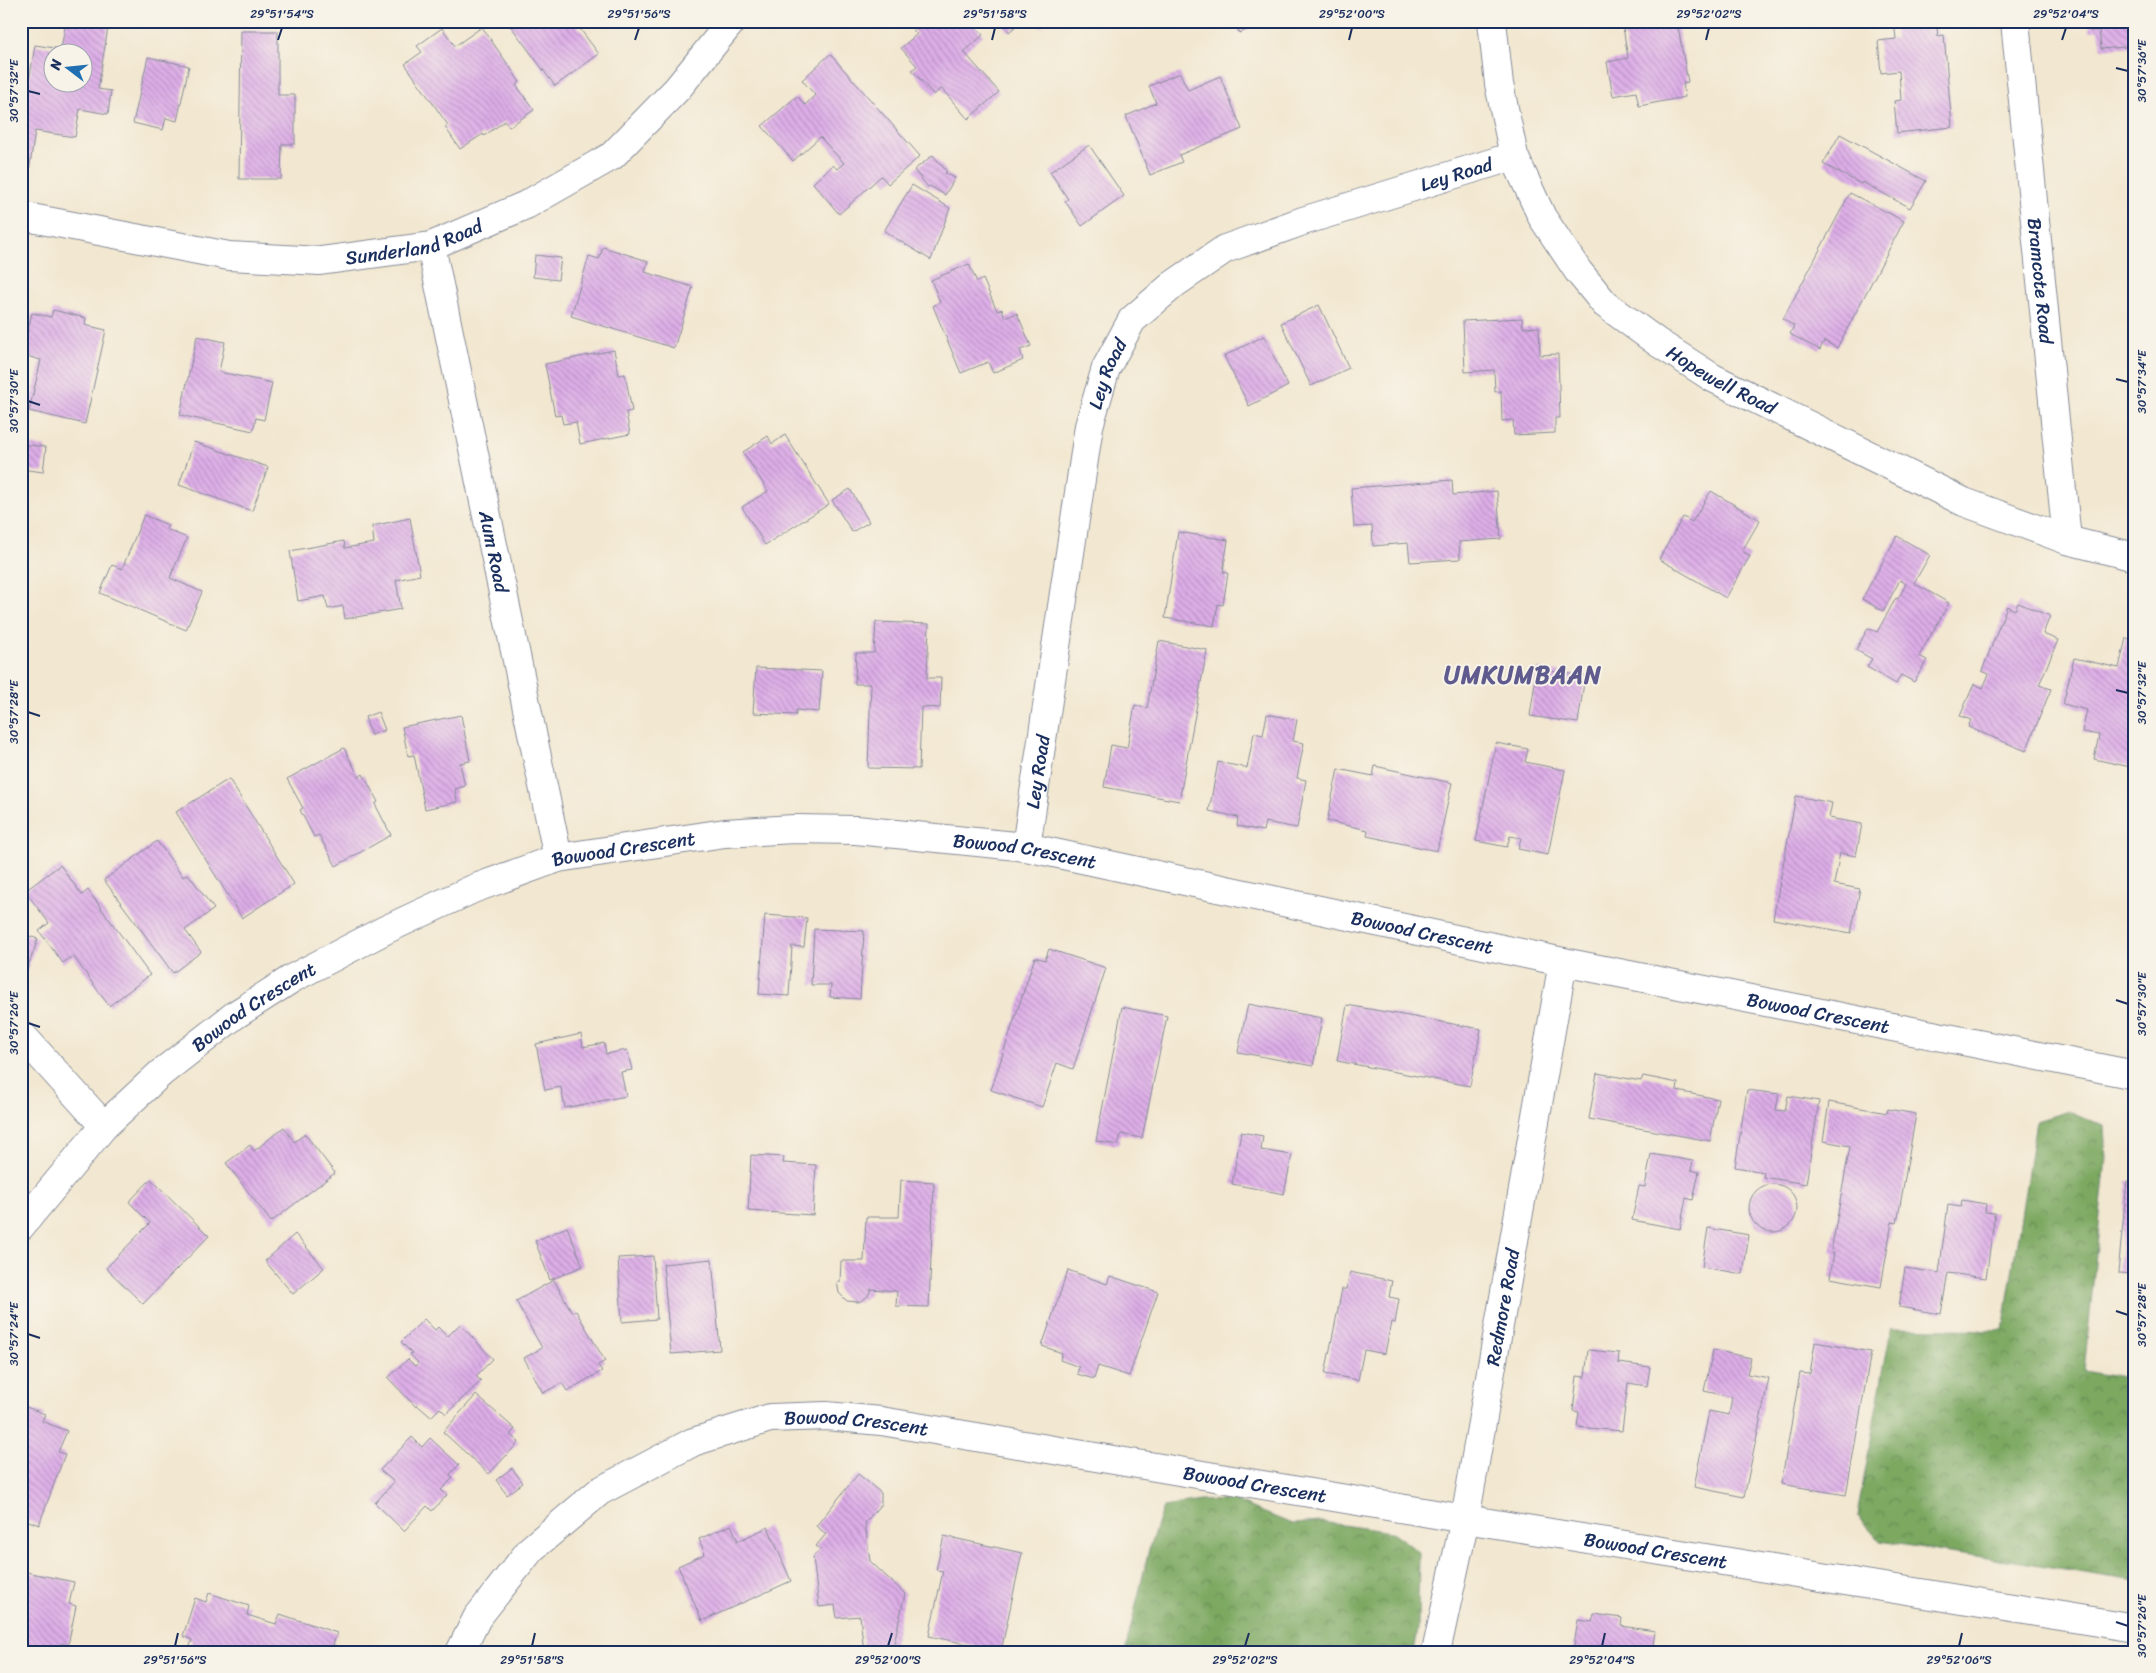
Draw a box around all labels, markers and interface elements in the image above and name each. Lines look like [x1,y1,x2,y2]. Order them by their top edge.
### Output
text: 29°51'54"S [250,3,314,25]
text: 29°51'56"S [607,3,671,25]
text: 29°51'58"S [963,3,1027,25]
text: 29°52'00"S [1319,3,1385,25]
text: 29°52'02"S [1676,3,1742,25]
text: 29°52'04"S [2033,3,2099,25]
text: 30°57'36"E [2131,38,2153,103]
north arrow [42,42,92,92]
text: N [42,56,69,74]
text: 30°57'32"E [3,58,25,123]
street label: Ley Road [1416,147,1497,201]
street label: Sunderland Road [343,208,489,274]
street label: Bramcote Road [2018,216,2064,346]
street label: Ley Road [1078,331,1136,413]
street label: Hopewell Road [1660,336,1783,424]
text: 30°57'34"E [2131,349,2153,414]
text: 30°57'30"E [3,368,25,433]
street label: Aum Road [470,507,519,596]
district label: UMKUMBAAN [1444,654,1602,696]
text: 30°57'32"E [2131,660,2153,725]
text: 30°57'28"E [3,679,25,744]
street label: Ley Road [1015,732,1059,811]
street label: Bowood Crescent [546,821,697,876]
street label: Bowood Crescent [951,823,1100,878]
street label: Bowood Crescent [1348,901,1497,963]
street label: Bowood Crescent [184,952,322,1060]
text: 30°57'30"E [2131,971,2153,1036]
street label: Bowood Crescent [1744,982,1892,1043]
text: 30°57'26"E [3,990,25,1055]
street label: Redmore Road [1476,1244,1529,1368]
text: 30°57'28"E [2131,1282,2153,1347]
text: 30°57'24"E [3,1301,25,1366]
street label: Bowood Crescent [783,1399,931,1445]
street label: Bowood Crescent [1181,1455,1329,1512]
street label: Bowood Crescent [1581,1522,1730,1578]
text: 30°57'26"E [2131,1593,2153,1658]
text: 29°51'56"S [143,1649,207,1671]
text: 29°51'58"S [500,1649,564,1671]
text: 29°52'00"S [855,1649,921,1671]
text: 29°52'02"S [1212,1649,1278,1671]
text: 29°52'04"S [1569,1649,1635,1671]
text: 29°52'06"S [1926,1649,1992,1671]

